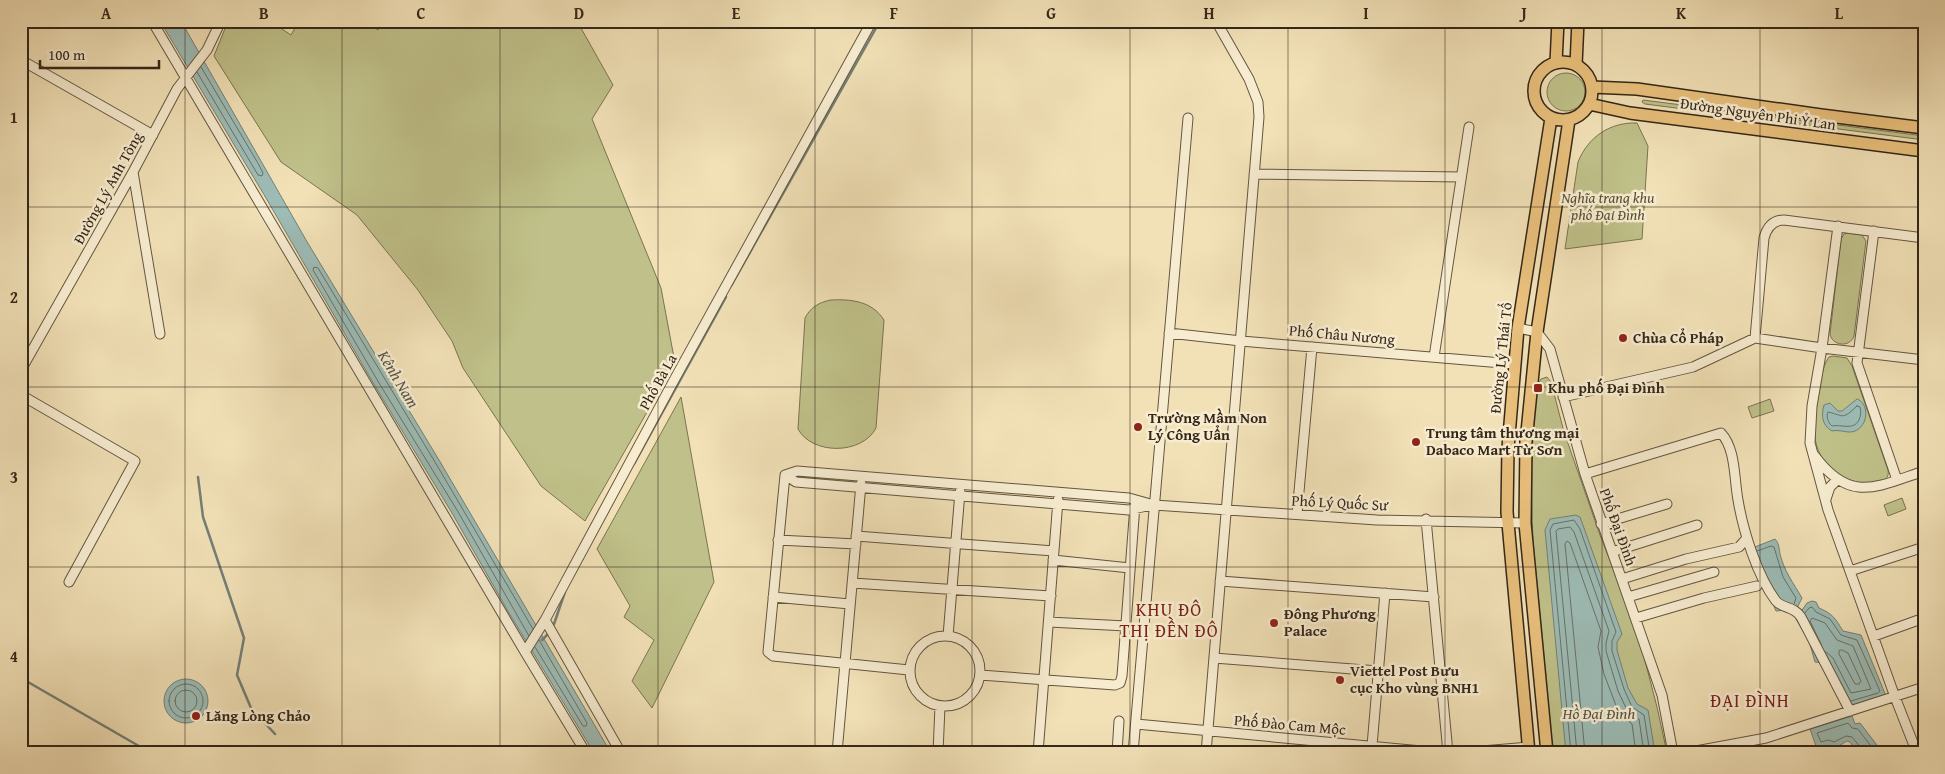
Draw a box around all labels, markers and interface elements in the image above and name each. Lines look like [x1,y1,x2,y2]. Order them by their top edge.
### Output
text: A [101,1,112,25]
text: B [259,1,269,25]
text: C [416,1,426,25]
text: D [574,1,584,25]
text: E [732,1,741,25]
text: F [890,1,898,25]
text: G [1046,1,1056,25]
text: H [1203,1,1215,25]
text: I [1363,1,1369,25]
text: J [1518,1,1527,25]
text: K [1676,1,1687,25]
text: L [1835,1,1844,25]
scale bar [40,38,159,70]
text: 100 m [48,44,86,65]
street label: Đường Nguyên Phi Ỷ Lan [1679,92,1838,135]
text: 1 [10,105,18,129]
street label: Đường Lý Anh Tông [68,127,147,248]
park label: Nghĩa trang khu phố Đại Đình [1561,187,1655,225]
text: 2 [10,285,18,309]
street label: Đường Lý Thái Tổ [1484,301,1517,415]
street label: Phố Châu Nương [1288,319,1396,350]
place label: Chùa Cổ Pháp [1633,327,1724,348]
marker: Chùa Cổ Pháp [1617,332,1629,344]
water label: Kênh Nam [372,345,426,413]
street label: Phố Bà La [634,350,681,413]
place label: Khu phố Đại Đình [1548,377,1665,398]
marker: Khu phố Đại Đình [1532,382,1544,394]
place label: Trường Mầm Non Lý Công Uẩn [1148,407,1267,445]
marker: Trường Mầm Non Lý Công Uẩn [1132,421,1144,433]
place label: Trung tâm thương mại Dabaco Mart Từ Sơn [1426,422,1580,460]
marker: Trung tâm thương mại Dabaco Mart Từ Sơn [1410,436,1422,448]
text: 3 [10,465,18,489]
street label: Phố Đại Đình [1595,485,1642,569]
street label: Phố Lý Quốc Sư [1291,489,1390,516]
district label: KHU ĐÔ THỊ ĐỀN ĐÔ [1119,596,1219,644]
place label: Đông Phương Palace [1284,603,1376,641]
marker: Đông Phương Palace [1268,617,1280,629]
text: 4 [10,644,18,668]
place label: Viettel Post Bưu cục Kho vùng BNH1 [1350,660,1479,698]
marker: Viettel Post Bưu cục Kho vùng BNH1 [1334,674,1346,686]
district label: ĐẠI ĐÌNH [1710,687,1790,714]
water label: Hồ Đại Đình [1562,701,1635,725]
place label: Lăng Lòng Chảo [206,705,310,726]
street label: Phố Đào Cam Mộc [1233,709,1347,740]
marker: Lăng Lòng Chảo [190,710,202,722]

